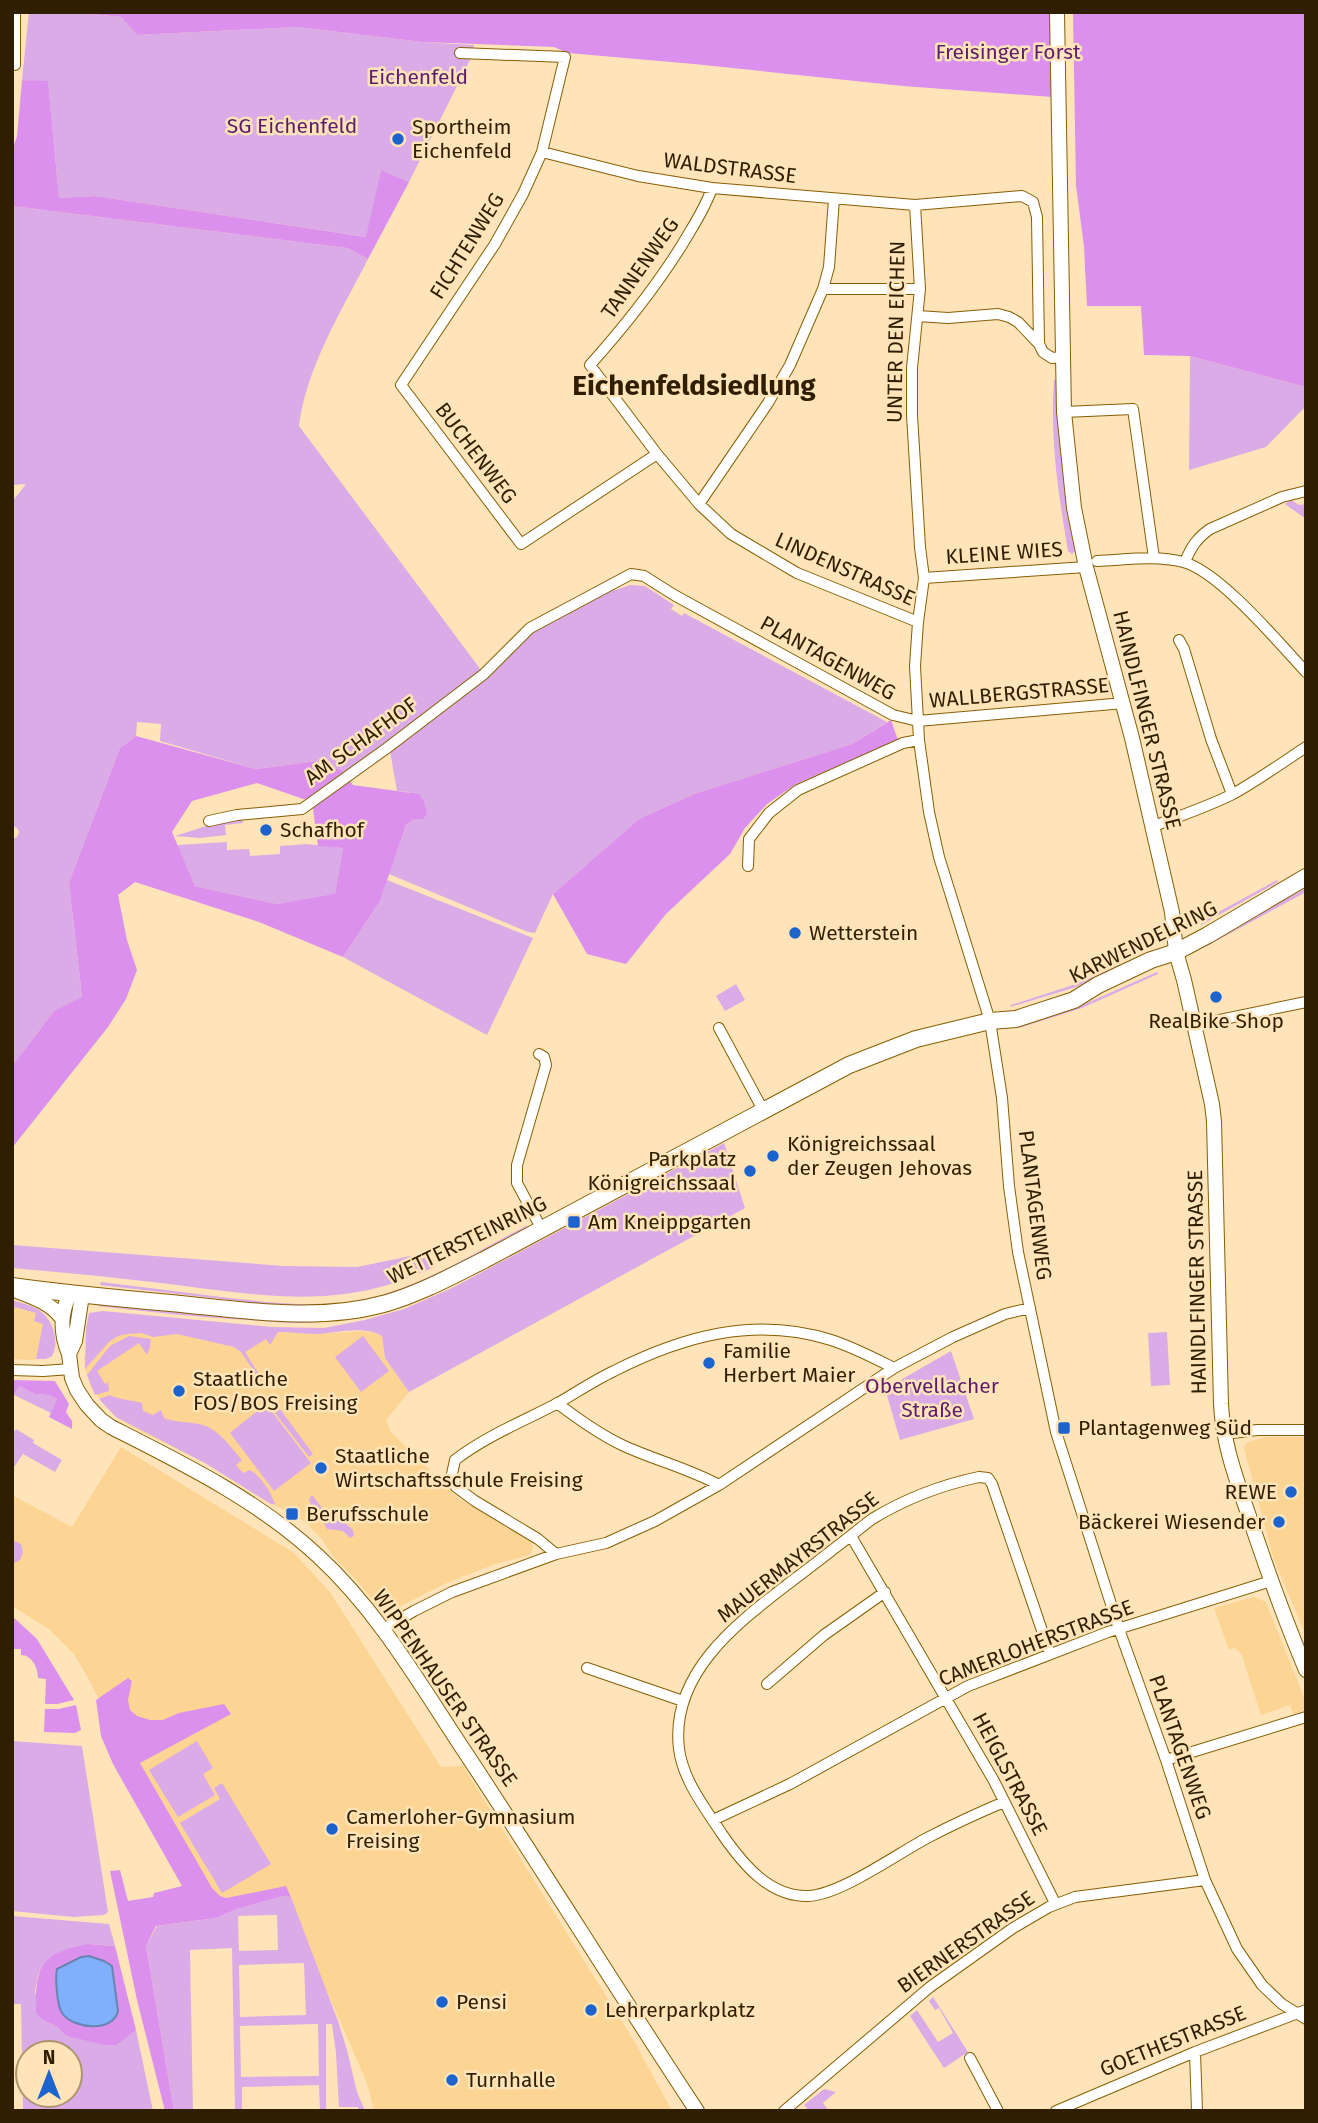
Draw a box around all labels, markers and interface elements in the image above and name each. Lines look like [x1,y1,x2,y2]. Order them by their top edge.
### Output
park label: Freisinger Forst [935,39,1081,65]
park label: Eichenfeld [368,64,468,90]
park label: SG Eichenfeld [227,113,357,139]
place label: Sportheim Eichenfeld [412,114,512,164]
marker: Sportheim Eichenfeld [390,131,406,147]
street label: WALDSTRASSE [662,147,798,189]
street label: FICHTENWEG [424,188,510,304]
street label: TANNENWEG [596,212,684,324]
street label: UNTER DEN EICHEN [881,241,911,423]
district label: Eichenfeldsiedlung [572,369,816,402]
street label: BUCHENWEG [430,397,522,509]
street label: LINDENSTRASSE [771,527,919,611]
street label: KLEINE WIES [945,536,1063,570]
street label: HAINDLFINGER STRASSE [1107,608,1187,832]
street label: PLANTAGENWEG [756,610,900,706]
street label: WALLBERGSTRASSE [928,672,1110,714]
street label: AM SCHAFHOF [300,691,422,791]
place label: Schafhof [280,817,366,843]
marker: Schafhof [258,822,274,838]
street label: KARWENDELRING [1065,895,1221,989]
place label: Wetterstein [809,920,918,946]
marker: Wetterstein [787,925,803,941]
marker: RealBike Shop [1208,989,1224,1005]
place label: RealBike Shop [1148,1008,1284,1034]
street label: PLANTAGENWEG [1013,1128,1057,1282]
place label: Königreichssaal der Zeugen Jehovas [787,1131,972,1181]
place label: Parkplatz Königreichssaal [587,1146,736,1196]
marker: Königreichssaal der Zeugen Jehovas [765,1148,781,1164]
marker: Parkplatz Königreichssaal [742,1163,758,1179]
street label: HAINDLFINGER STRASSE [1182,1169,1212,1395]
street label: WETTERSTEINRING [383,1190,551,1290]
place label: Am Kneippgarten [588,1209,752,1235]
marker: Am Kneippgarten [566,1214,582,1230]
place label: Familie Herbert Maier [723,1338,855,1388]
marker: Familie Herbert Maier [701,1355,717,1371]
place label: Staatliche FOS/BOS Freising [193,1366,358,1416]
park label: Obervellacher Straße [865,1373,999,1423]
marker: Staatliche FOS/BOS Freising [171,1383,187,1399]
place label: Plantagenweg Süd [1078,1415,1252,1441]
marker: Plantagenweg Süd [1056,1420,1072,1436]
place label: Staatliche Wirtschaftsschule Freising [335,1443,583,1493]
marker: Staatliche Wirtschaftsschule Freising [313,1460,329,1476]
place label: REWE [1224,1479,1277,1505]
marker: REWE [1283,1484,1299,1500]
street label: MAUERMAYRSTRASSE [712,1486,884,1628]
place label: Berufsschule [306,1501,429,1527]
marker: Berufsschule [284,1506,300,1522]
place label: Bäckerei Wiesender [1078,1509,1265,1535]
marker: Bäckerei Wiesender [1271,1514,1287,1530]
street label: WIPPENHAUSER STRASSE [367,1584,523,1792]
street label: CAMERLOHERSTRASSE [935,1594,1137,1692]
street label: PLANTAGENWEG [1143,1671,1217,1823]
street label: HEIGLSTRASSE [967,1708,1053,1840]
place label: Camerloher-Gymnasium Freising [346,1804,576,1854]
marker: Camerloher-Gymnasium Freising [324,1821,340,1837]
street label: BIERNERSTRASSE [892,1885,1040,1999]
place label: Pensi [456,1989,507,2015]
marker: Pensi [434,1994,450,2010]
place label: Lehrerparkplatz [605,1997,755,2023]
street label: GOETHESTRASSE [1096,2000,1250,2082]
marker: Lehrerparkplatz [583,2002,599,2018]
north arrow [14,2039,84,2109]
text: N [43,2046,55,2069]
place label: Turnhalle [466,2067,556,2093]
marker: Turnhalle [444,2072,460,2088]

